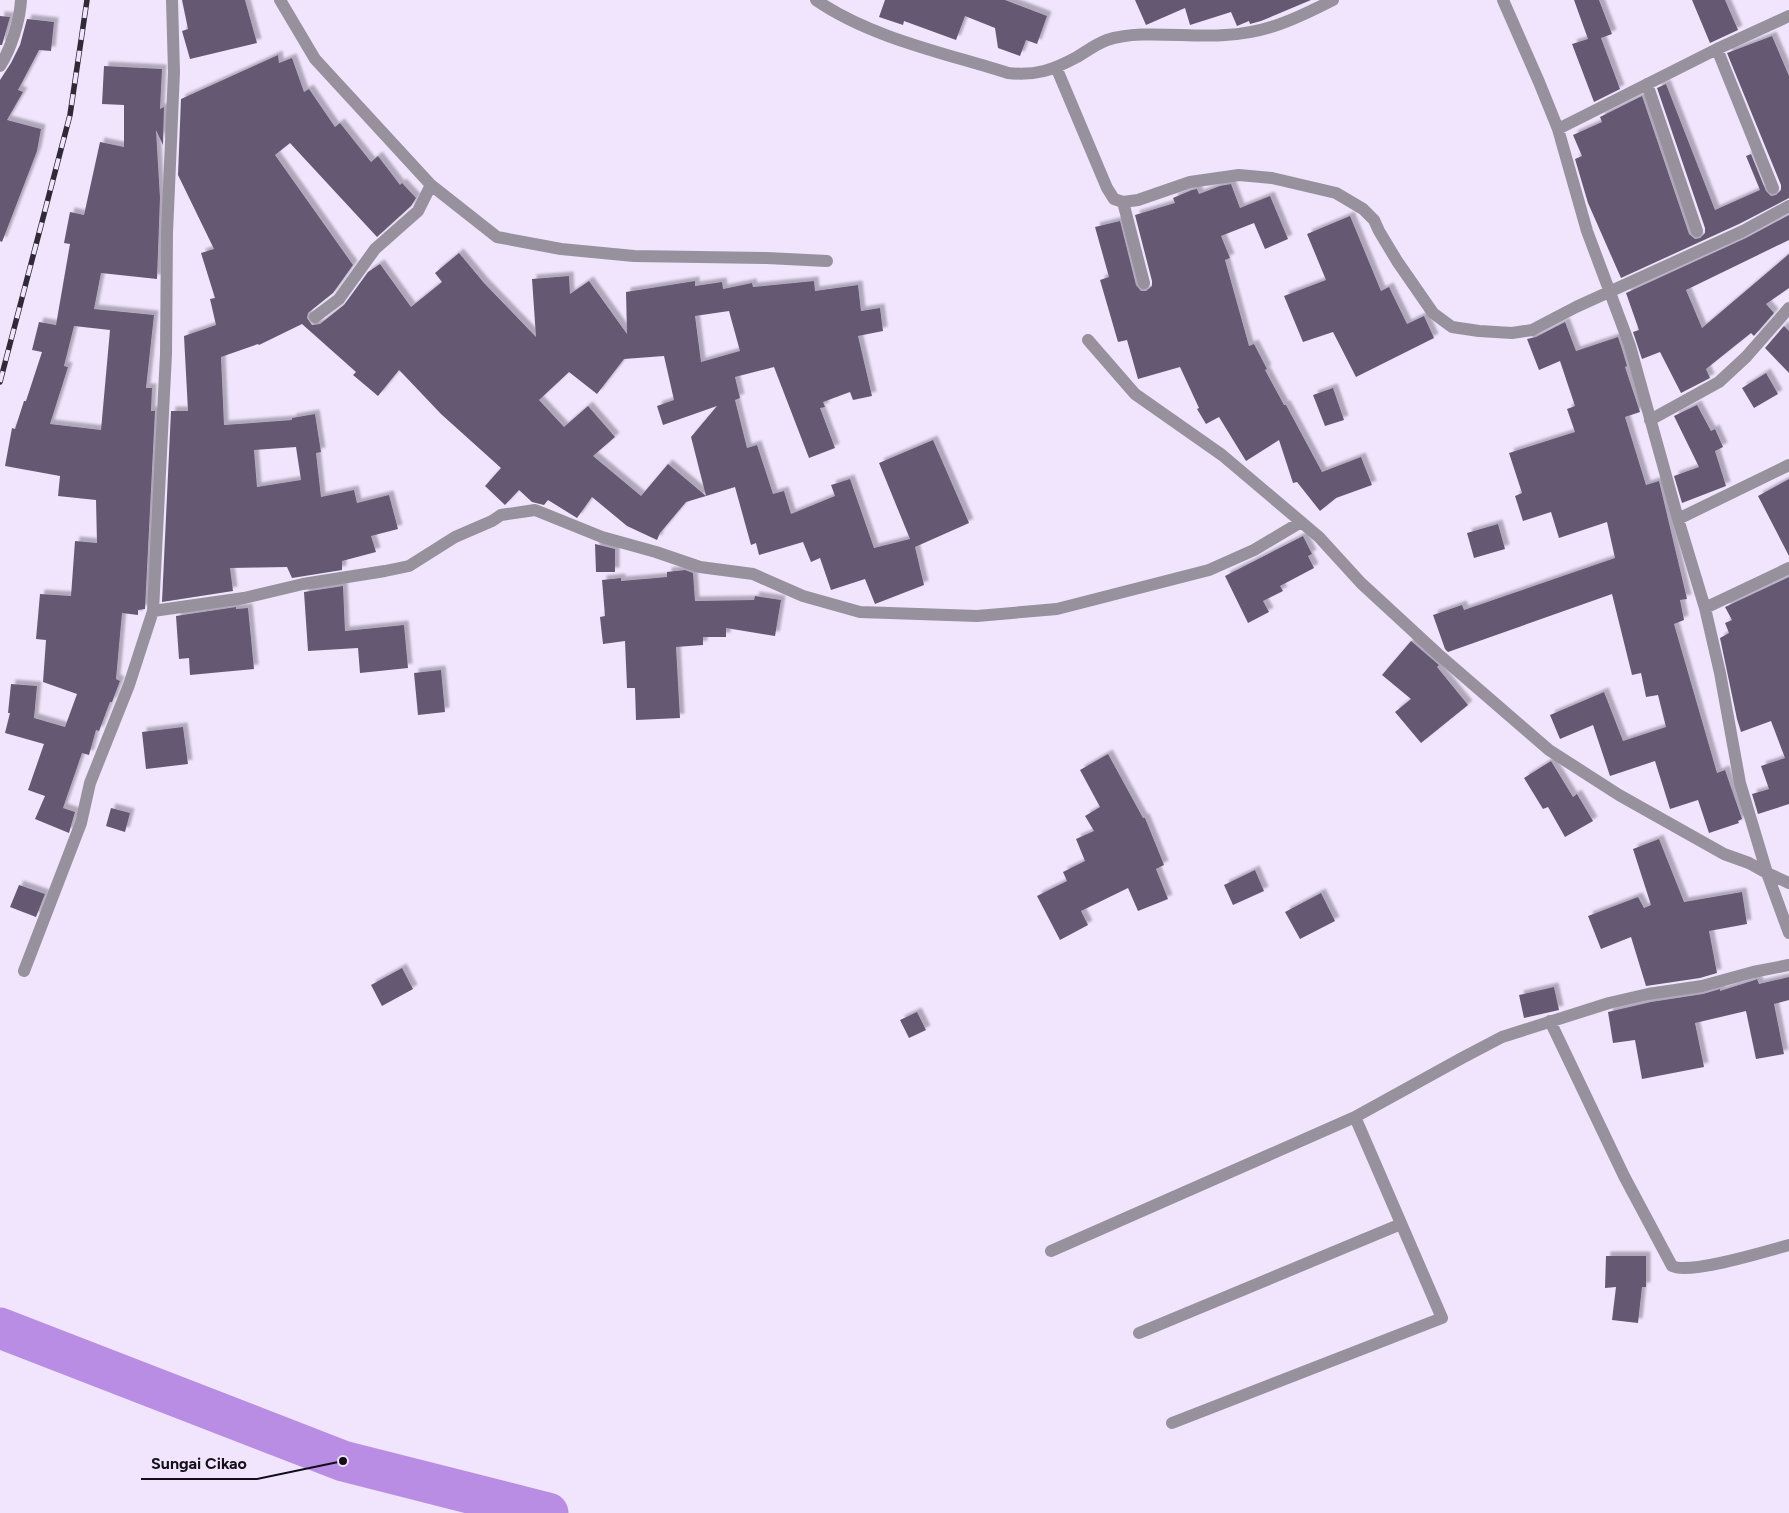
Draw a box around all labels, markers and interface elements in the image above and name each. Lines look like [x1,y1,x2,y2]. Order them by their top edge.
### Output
callout: Sungai Cikao [141,1448,257,1479]
text: Sungai Cikao [151,1454,247,1473]

